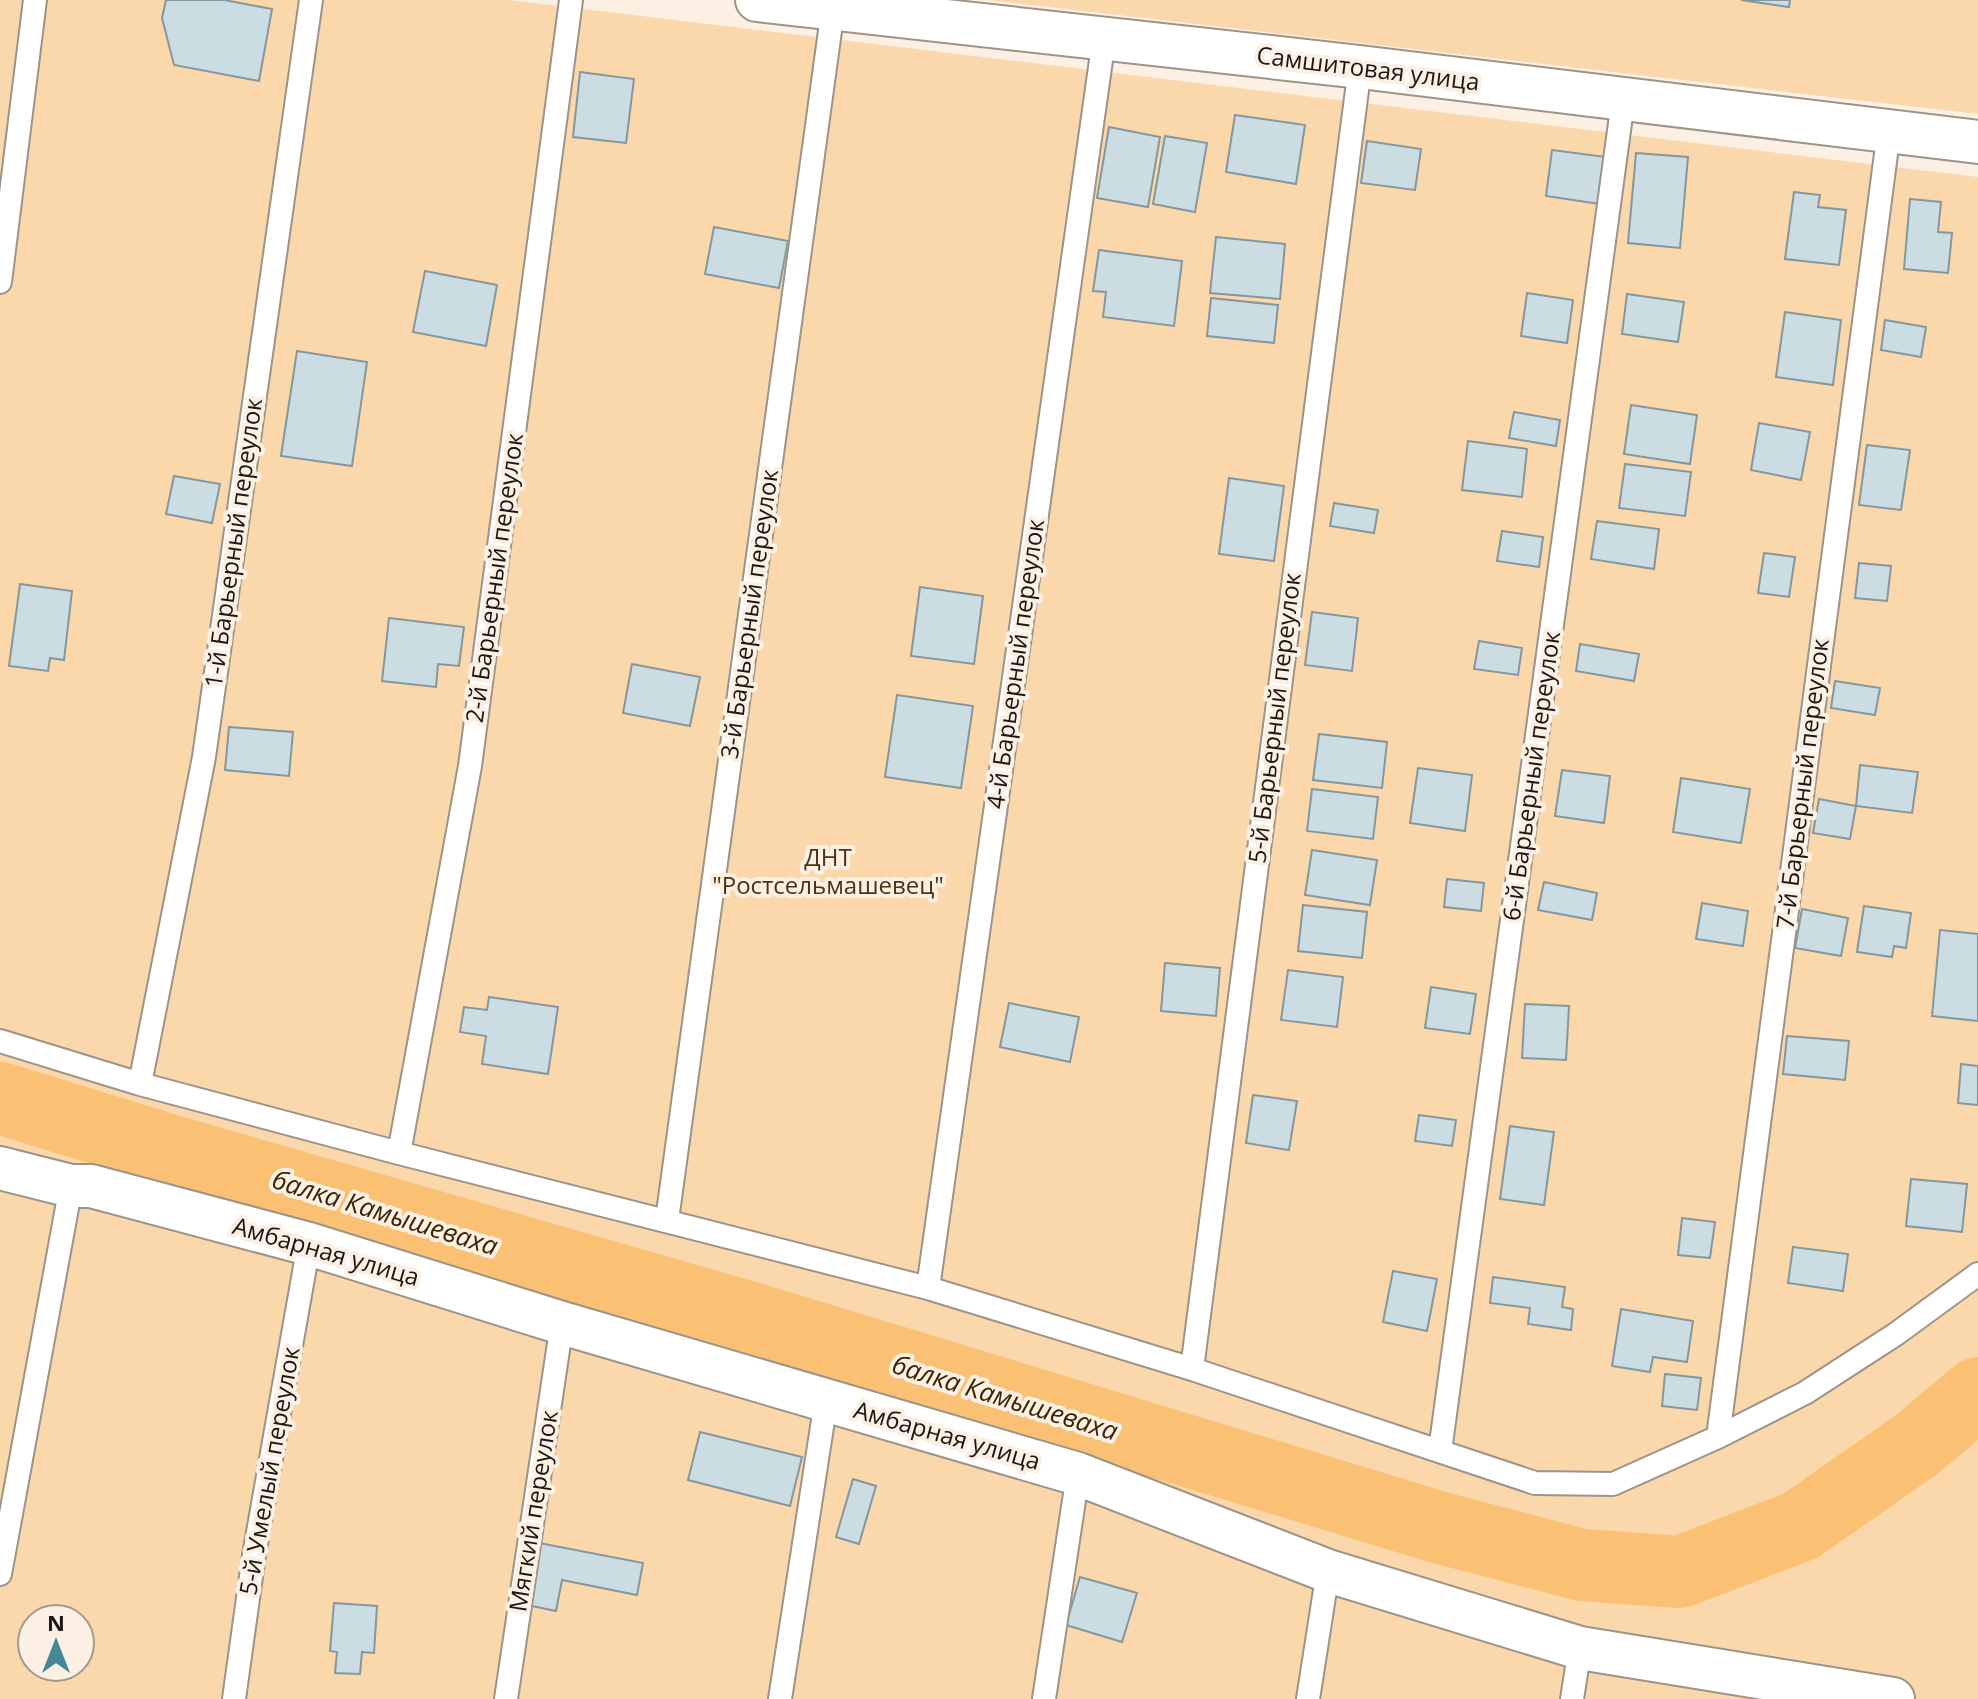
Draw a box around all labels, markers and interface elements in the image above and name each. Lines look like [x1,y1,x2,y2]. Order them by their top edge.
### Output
street label: Самшитовая улица [1255,37,1482,98]
street label: 1-й Барьерный переулок [196,395,269,690]
street label: 2-й Барьерный переулок [457,430,530,725]
street label: 3-й Барьерный переулок [712,466,785,761]
street label: 4-й Барьерный переулок [978,516,1051,811]
street label: 5-й Барьерный переулок [1239,570,1308,865]
street label: 6-й Барьерный переулок [1494,628,1567,923]
street label: 7-й Барьерный переулок [1767,636,1836,931]
park label: ДНТ "Ростсельмашевец" [712,840,944,901]
water label: балка Камышеваха [268,1161,503,1264]
street label: Амбарная улица [229,1208,423,1293]
street label: 5-й Умелый переулок [230,1343,307,1598]
water label: балка Камышеваха [888,1346,1123,1449]
street label: Амбарная улица [850,1392,1044,1477]
street label: Мягкий переулок [500,1407,565,1614]
north arrow [16,1603,96,1683]
text: N [47,1607,65,1637]

